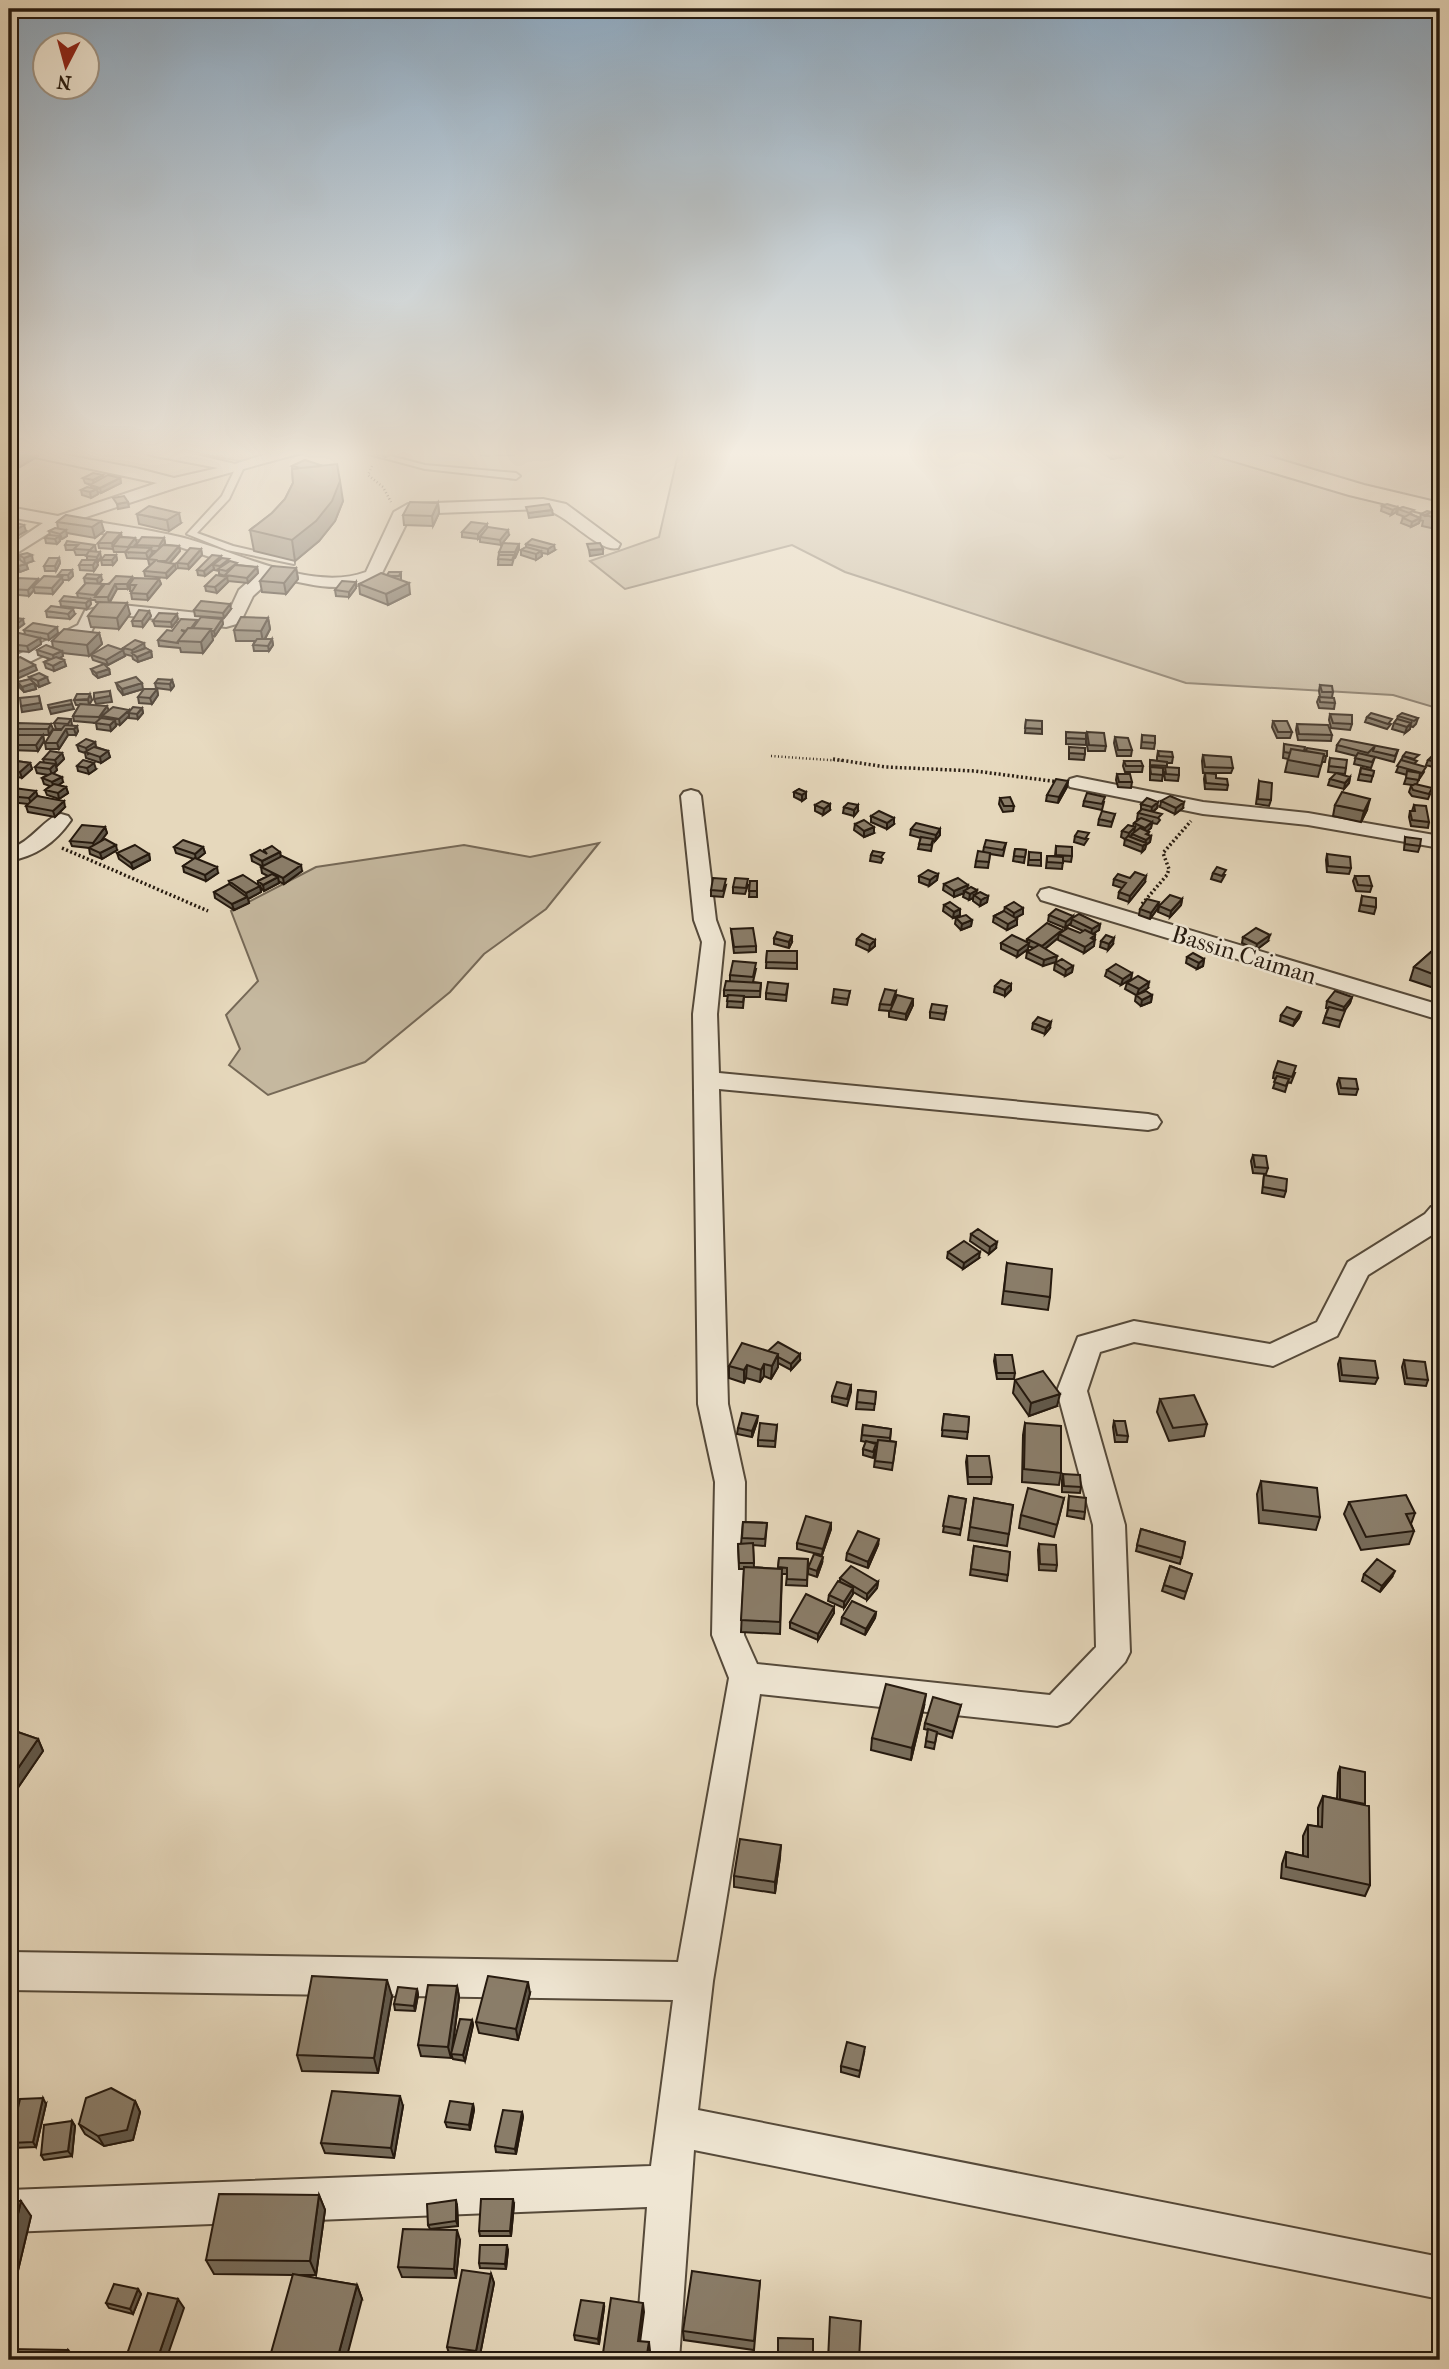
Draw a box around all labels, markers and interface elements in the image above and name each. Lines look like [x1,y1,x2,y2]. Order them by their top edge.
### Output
north arrow [32,32,102,102]
text: N [55,70,73,94]
street label: Bassin Caiman [1168,920,1320,990]

